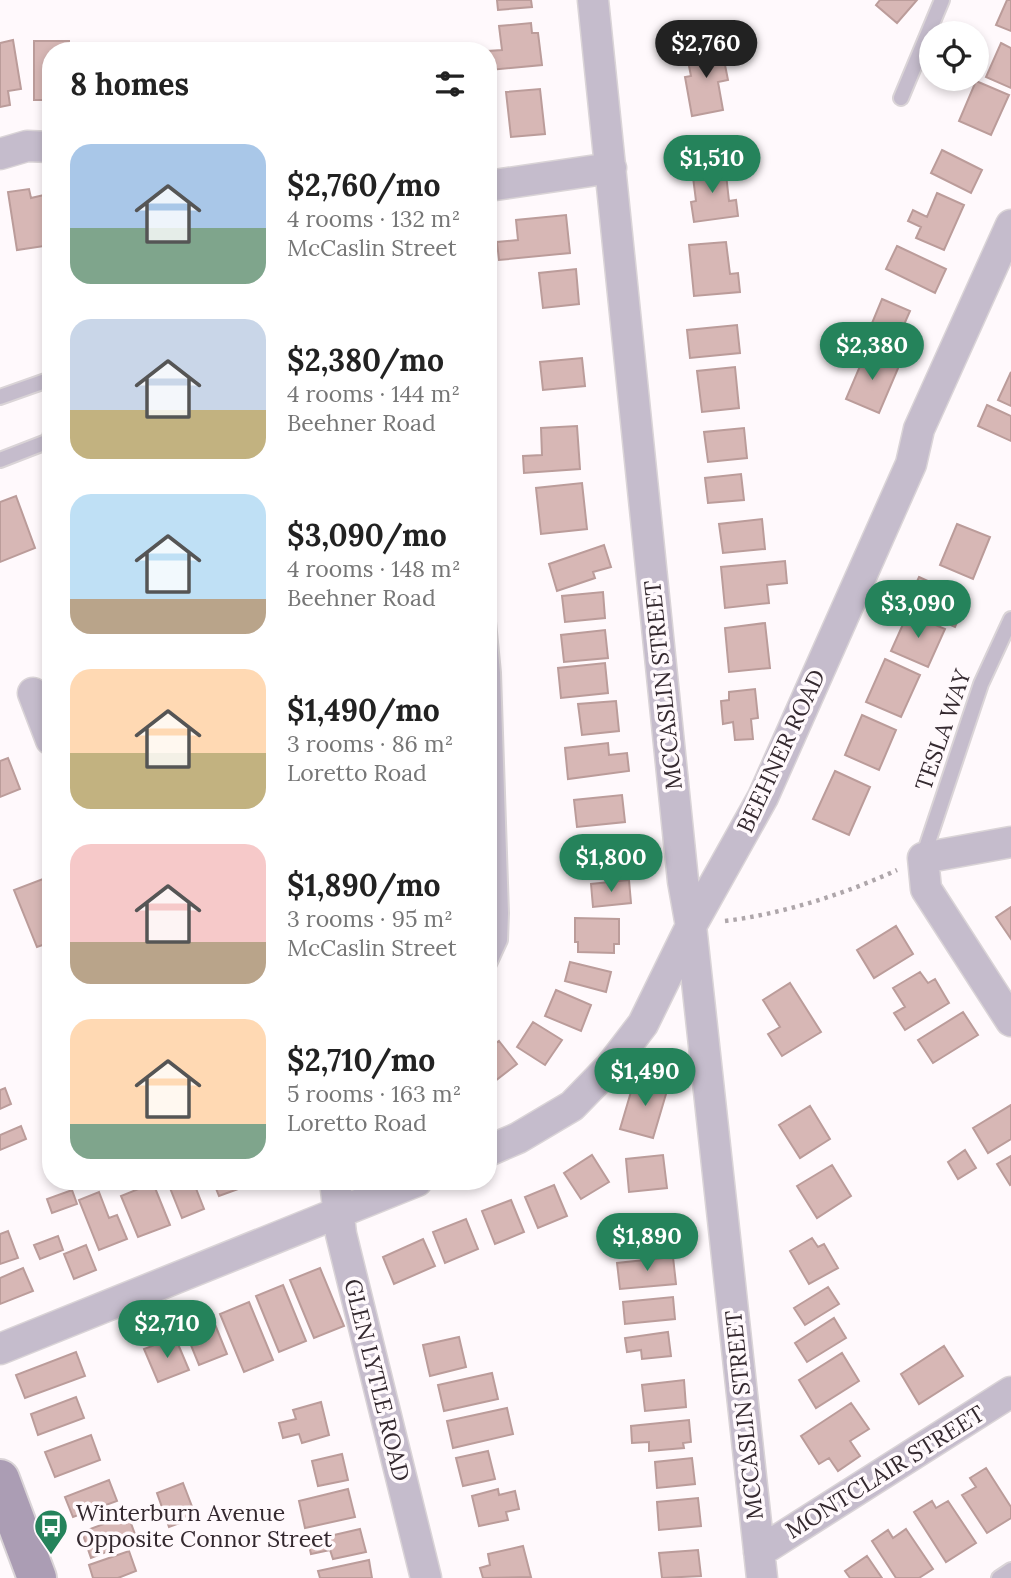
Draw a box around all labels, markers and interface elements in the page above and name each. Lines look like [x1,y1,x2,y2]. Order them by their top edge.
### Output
pin: $2,760 [649,20,763,80]
map controls [919,21,989,91]
button: locate [919,21,989,91]
text: $2,760 [671,28,741,57]
text: 8 homes [70,65,189,103]
icon: filters [431,65,469,103]
pin: $1,510 [655,136,769,195]
text: $1,510 [680,143,745,172]
text: $2,760/mo [287,166,440,204]
icon: home [126,172,210,256]
text: 4 rooms · 132 m² [287,204,460,233]
text: McCaslin Street [287,233,457,262]
pin: $2,380 [815,322,929,382]
text: $2,380 [836,330,908,359]
text: $2,380/mo [287,341,444,379]
icon: home [126,347,210,431]
text: 4 rooms · 144 m² [287,379,460,408]
text: Beehner Road [287,408,436,437]
text: $3,090/mo [287,516,447,554]
icon: home [126,522,210,606]
text: 4 rooms · 148 m² [287,554,461,583]
street label: MCCASLIN STREET [637,579,688,791]
pin: $3,090 [861,580,975,640]
text: Beehner Road [287,583,436,612]
text: $3,090 [881,588,955,617]
street label: BEEHNER ROAD [730,664,831,837]
street label: TESLA WAY [908,665,977,794]
text: $1,490/mo [287,691,440,729]
icon: home [126,697,210,781]
text: 3 rooms · 86 m² [287,729,453,758]
text: Loretto Road [287,758,427,787]
pin: $1,800 [554,834,668,894]
text: $1,800 [575,842,647,871]
text: $1,890/mo [287,866,441,904]
icon: home [126,872,210,956]
text: 3 rooms · 95 m² [287,904,453,933]
text: McCaslin Street [287,933,457,962]
text: $2,710/mo [287,1041,435,1079]
icon: home [126,1047,210,1131]
pin: $1,490 [588,1048,702,1108]
text: $1,490 [610,1056,680,1085]
text: 5 rooms · 163 m² [287,1079,461,1108]
text: Loretto Road [287,1108,427,1137]
pin: $1,890 [590,1214,704,1273]
text: $1,890 [612,1221,682,1250]
street label: GLEN LYTLE ROAD [338,1276,417,1484]
pin: $2,710 [110,1300,224,1360]
text: $2,710 [134,1308,200,1337]
street label: MCCASLIN STREET [718,1309,769,1521]
street label: MONTCLAIR STREET [780,1398,990,1545]
place label: Winterburn Avenue Opposite Connor Street [76,1498,332,1553]
bus stop icon: Winterburn Avenue Opposite Connor Street [32,1507,70,1556]

